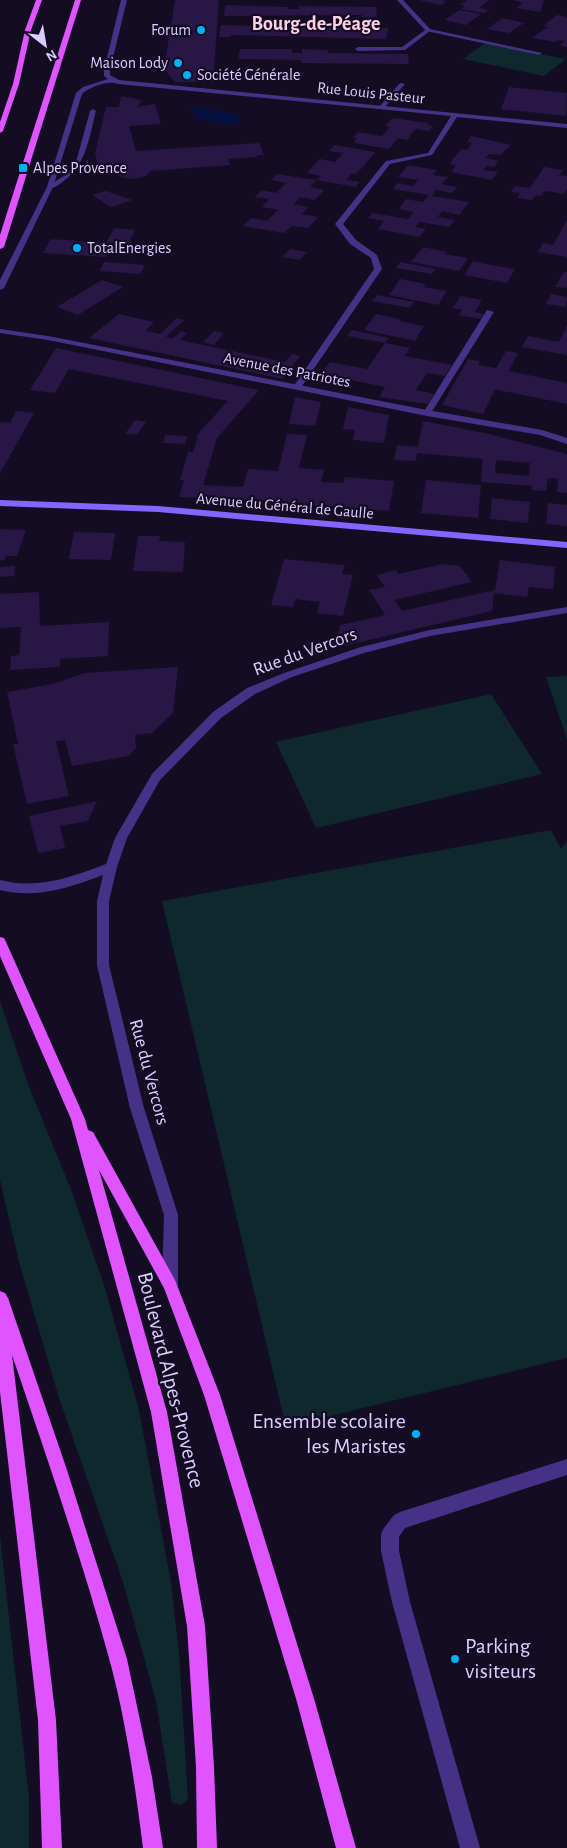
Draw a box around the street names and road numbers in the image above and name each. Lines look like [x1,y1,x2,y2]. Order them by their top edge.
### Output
street label: Rue Louis Pasteur [316,79,426,107]
street label: Avenue des Patriotes [222,350,352,390]
street label: Avenue du Général de Gaulle [196,490,374,522]
street label: Rue du Vercors [251,624,359,680]
street label: Rue du Vercors [126,1017,172,1127]
street label: Boulevard Alpes-Provence [134,1270,208,1490]

